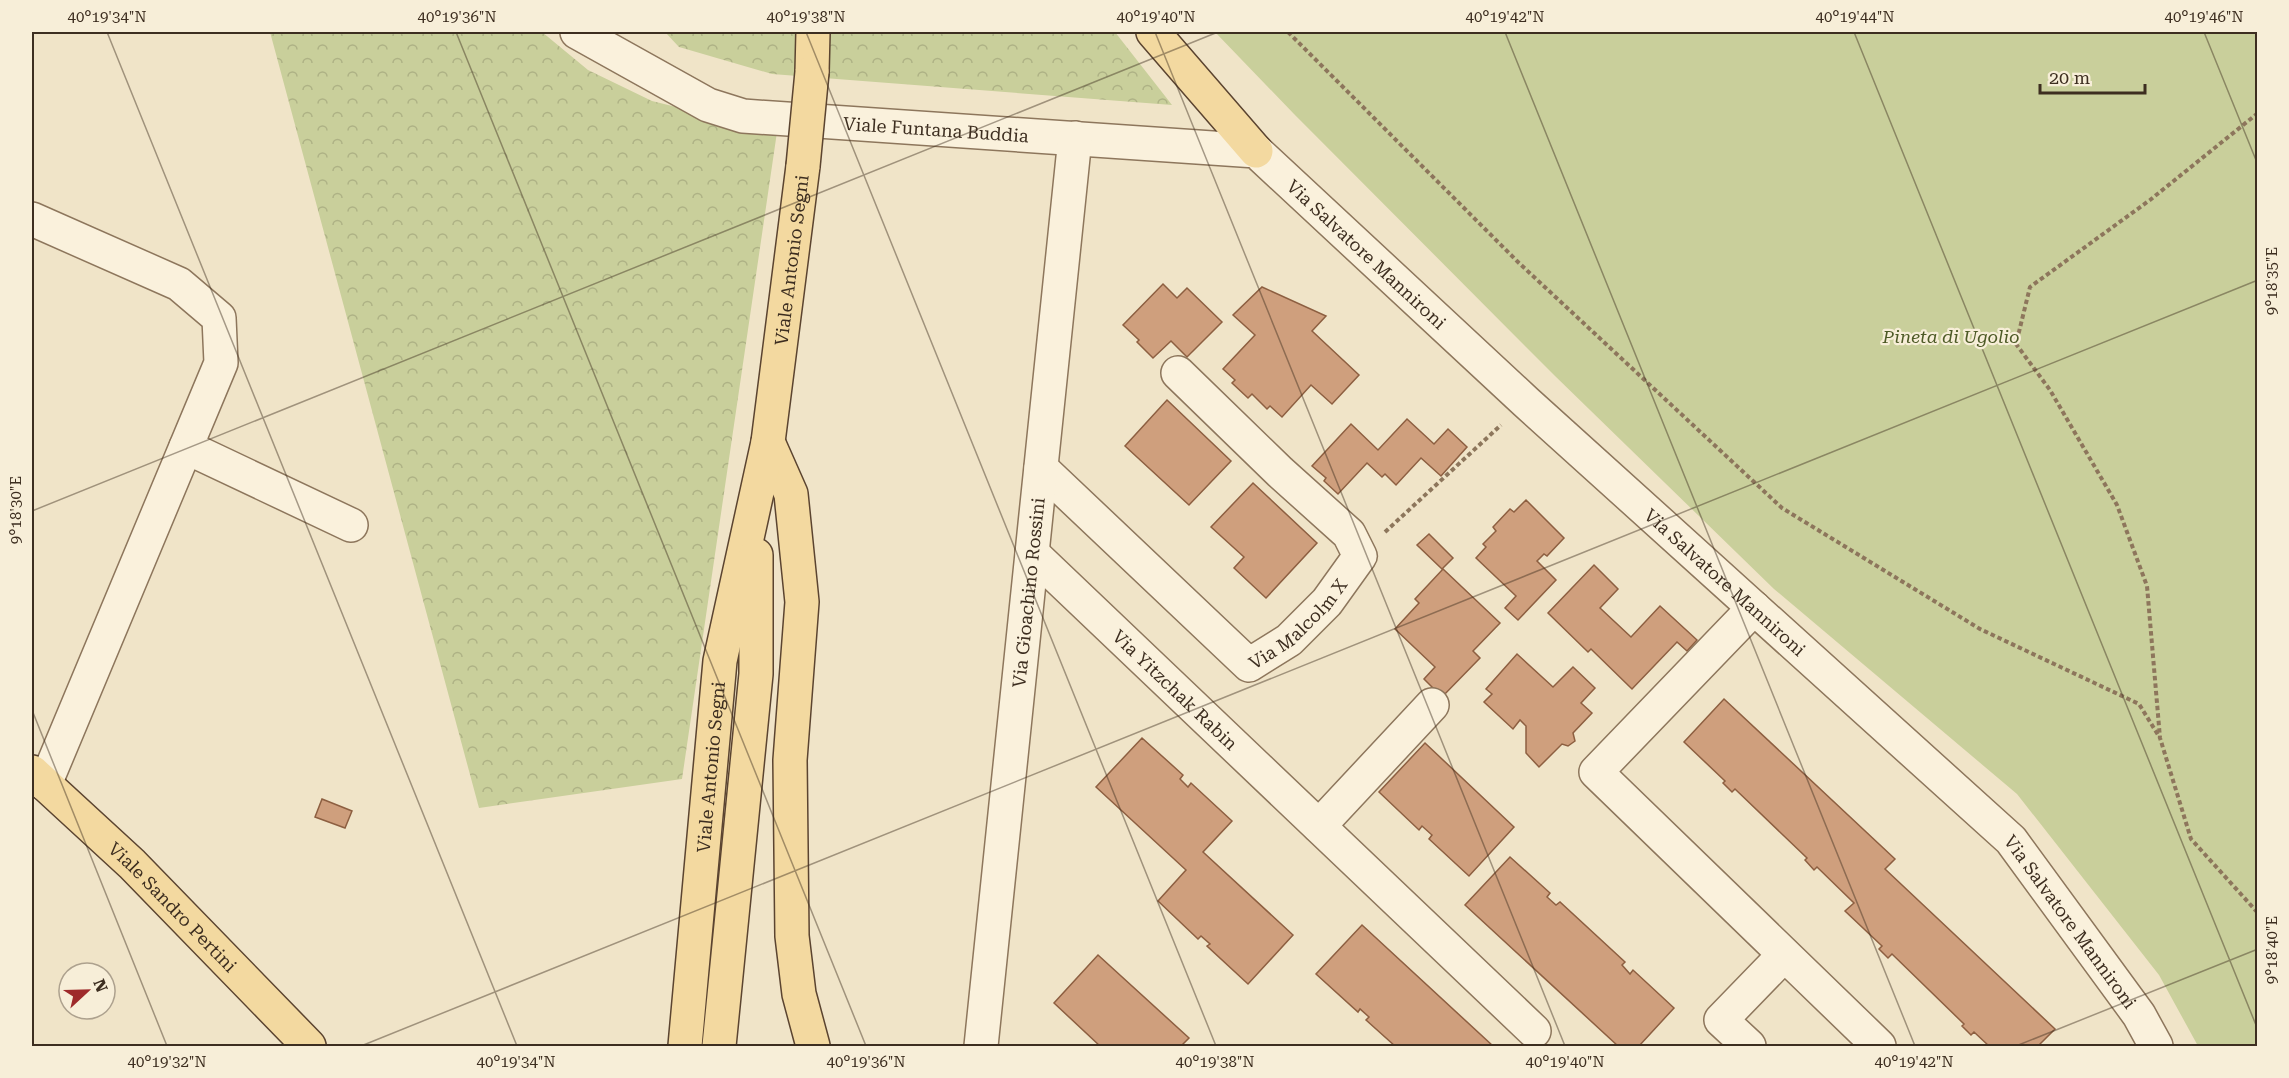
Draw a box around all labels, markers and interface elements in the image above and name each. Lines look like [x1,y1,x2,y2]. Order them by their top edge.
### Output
text: 40°19'34"N [67,8,147,26]
text: 40°19'36"N [417,8,497,26]
text: 40°19'38"N [766,8,846,26]
text: 40°19'40"N [1116,8,1196,26]
text: 40°19'42"N [1465,8,1545,26]
text: 40°19'44"N [1815,8,1895,26]
text: 40°19'46"N [2164,8,2244,26]
scale bar [2040,57,2145,95]
text: 20 m [2049,67,2090,88]
street label: Viale Funtana Buddia [842,112,1030,146]
street label: Viale Antonio Segni [770,173,812,347]
street label: Via Salvatore Mannironi [1283,175,1451,333]
text: 9°18'35"E [2263,247,2281,315]
park label: Pineta di Ugolio [1881,326,2020,347]
text: 9°18'30"E [7,476,25,544]
street label: Via Gioachino Rossini [1008,496,1048,688]
street label: Via Salvatore Mannironi [1640,504,1810,660]
street label: Via Malcolm X [1245,574,1351,673]
street label: Via Yitzchak Rabin [1109,625,1243,754]
street label: Viale Antonio Segni [692,680,729,854]
street label: Via Salvatore Mannironi [2000,831,2141,1013]
street label: Viale Sandro Pertini [104,837,242,976]
text: 9°18'40"E [2263,916,2281,984]
north arrow [57,961,117,1021]
text: N [89,976,112,995]
text: 40°19'32"N [127,1053,207,1071]
text: 40°19'34"N [476,1053,556,1071]
text: 40°19'36"N [826,1053,906,1071]
text: 40°19'38"N [1175,1053,1255,1071]
text: 40°19'40"N [1525,1053,1605,1071]
text: 40°19'42"N [1874,1053,1954,1071]

